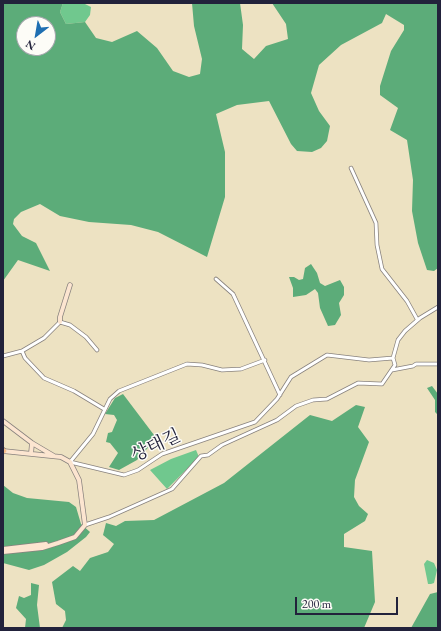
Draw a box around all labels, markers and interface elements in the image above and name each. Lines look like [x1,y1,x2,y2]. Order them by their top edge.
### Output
north arrow [16,16,56,56]
text: N [23,37,38,54]
street label: 상태길 [128,425,184,467]
scale bar [297,589,400,615]
text: 200 m [302,596,331,612]

